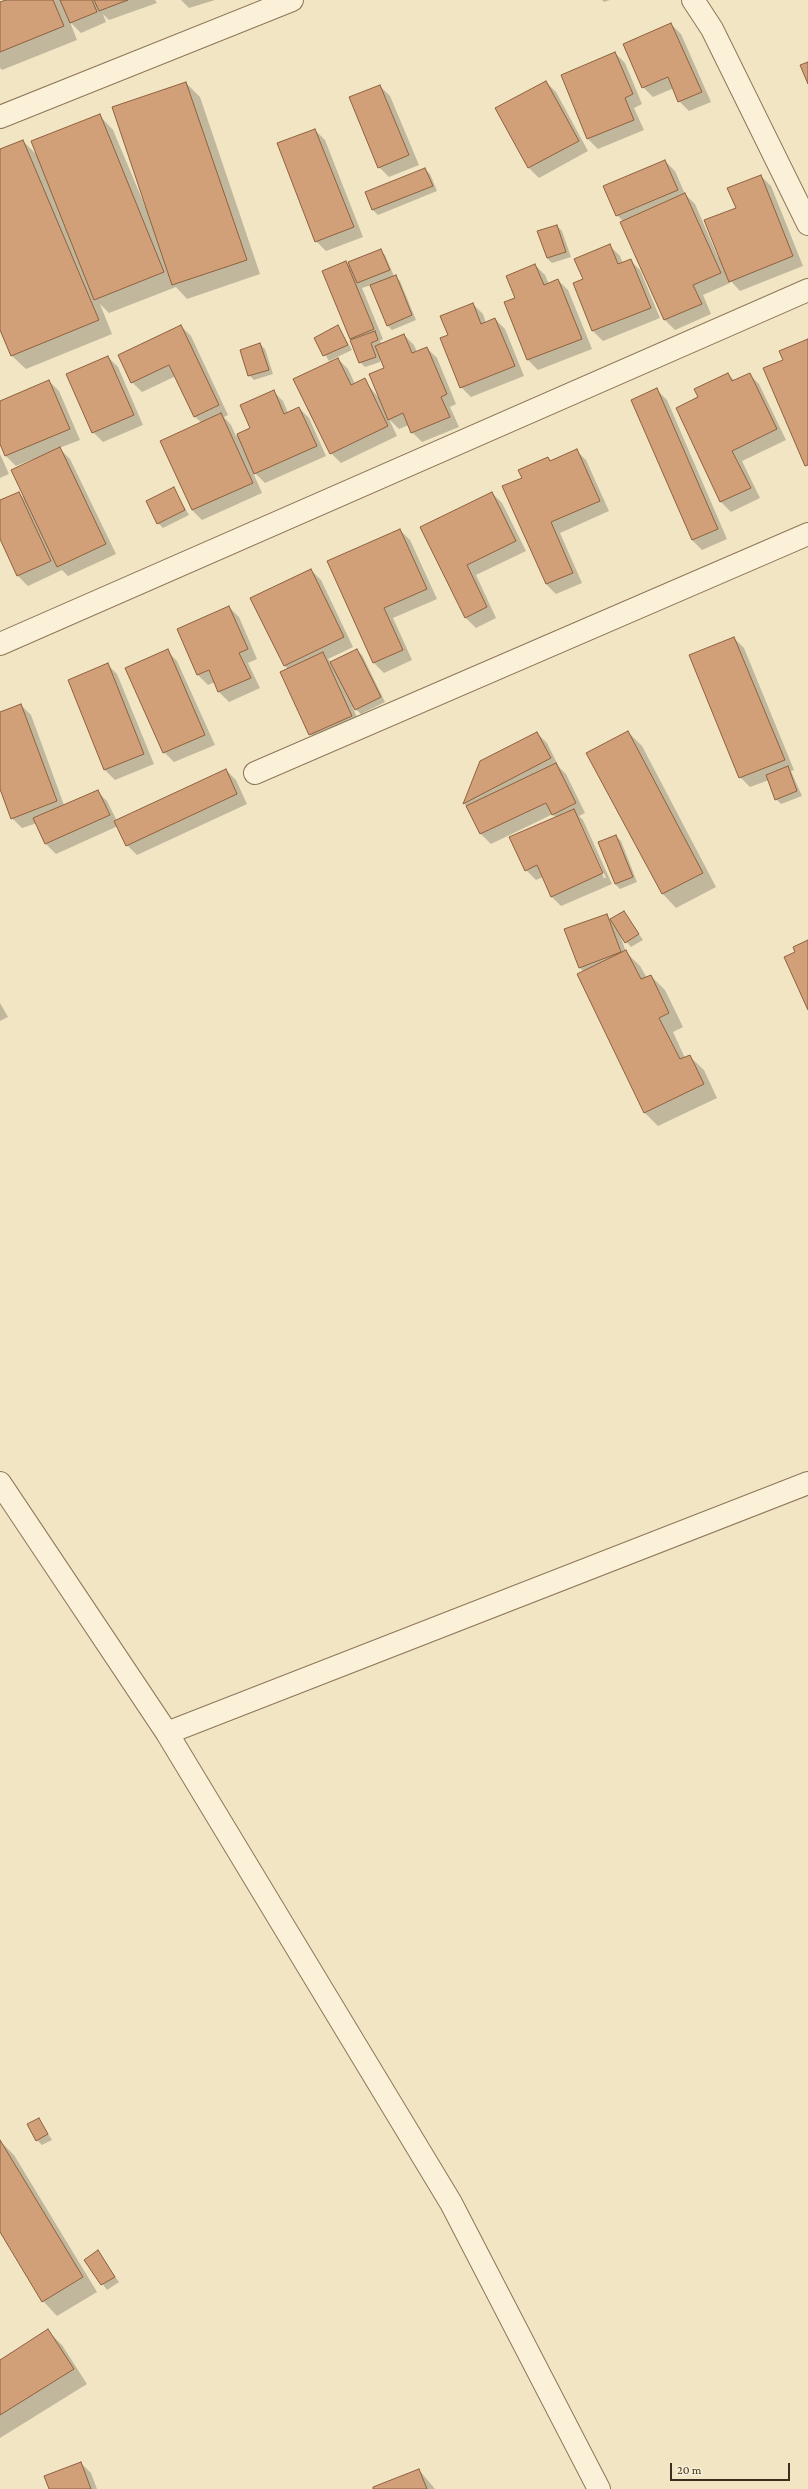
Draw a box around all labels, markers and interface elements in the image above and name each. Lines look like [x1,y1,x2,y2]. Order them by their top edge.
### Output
scale bar [672,2455,792,2481]
text: 20 m [677,2463,701,2477]

